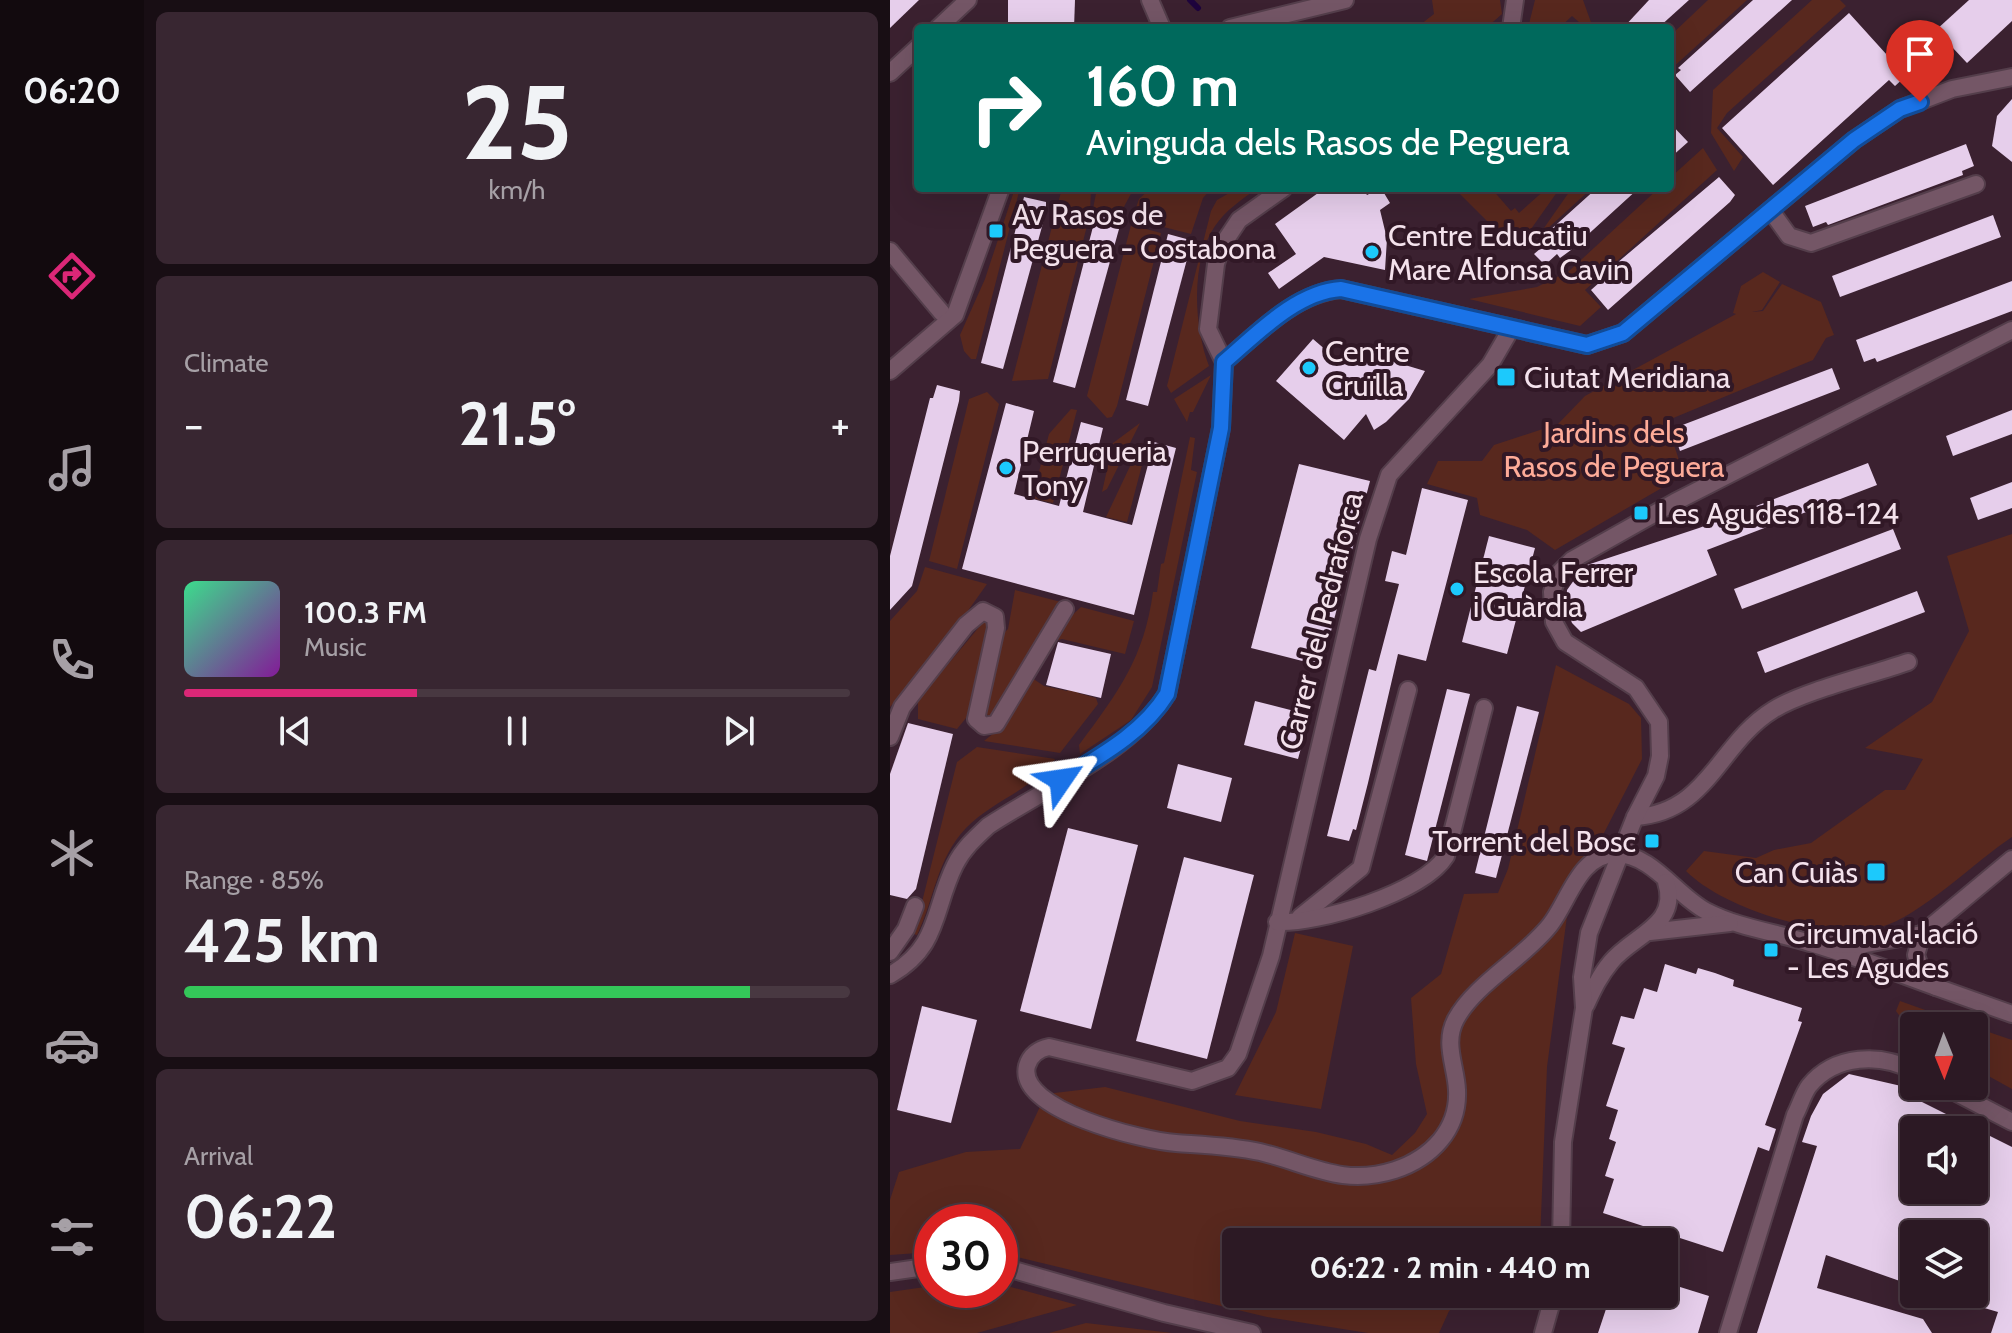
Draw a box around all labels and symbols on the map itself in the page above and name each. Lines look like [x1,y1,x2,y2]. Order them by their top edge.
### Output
pin [1886,20,1954,102]
place label: Av Rasos de Peguera - Costabona [1012,196,1276,267]
place label: Centre Educatiu Mare Alfonsa Cavin [1388,217,1630,288]
marker: Av Rasos de Peguera - Costabona [987,222,1005,240]
marker: Centre Educatiu Mare Alfonsa Cavin [1363,243,1381,261]
place label: Centre Cruïlla [1325,333,1410,404]
marker: Centre Cruïlla [1300,359,1318,377]
place label: Ciutat Meridiana [1524,359,1731,396]
marker: Ciutat Meridiana [1495,366,1517,388]
park label: Jardins dels Rasos de Peguera [1503,414,1725,485]
place label: Perruqueria Tony [1022,433,1167,504]
marker: Perruqueria Tony [997,459,1015,477]
street label: Carrer del Pedraforca [1271,488,1371,754]
place label: Les Agudes 118-124 [1657,495,1899,532]
marker: Les Agudes 118-124 [1632,504,1650,522]
place label: Escola Ferrer i Guàrdia [1473,554,1634,625]
marker: Escola Ferrer i Guàrdia [1448,580,1466,598]
position arrow [1019,738,1103,822]
place label: Torrent del Bosc [1432,823,1636,860]
marker: Torrent del Bosc [1643,832,1661,850]
place label: Can Cuiàs [1735,854,1858,891]
marker: Can Cuiàs [1865,861,1887,883]
place label: Circumval·lació - Les Agudes [1787,915,1978,986]
marker: Circumval·lació - Les Agudes [1762,941,1780,959]
north arrow [1900,1012,1988,1100]
speed limit sign: 30 [914,1204,1018,1308]

